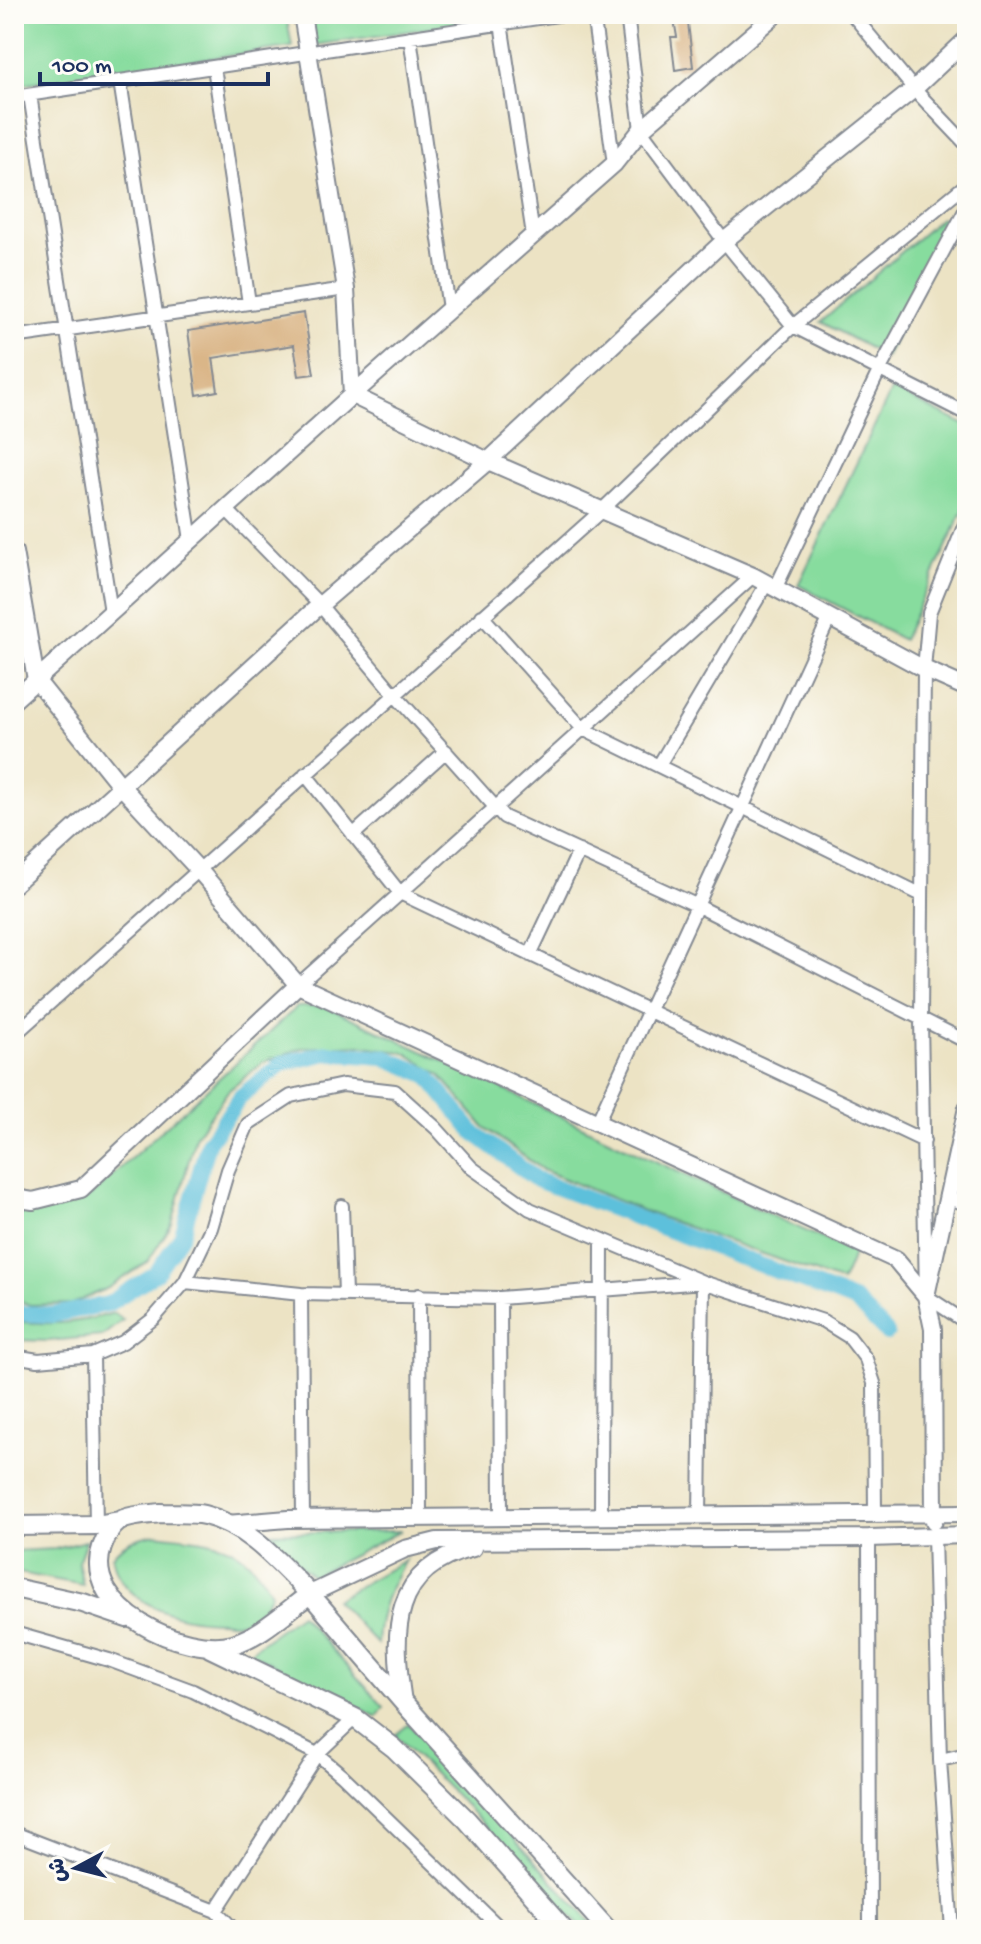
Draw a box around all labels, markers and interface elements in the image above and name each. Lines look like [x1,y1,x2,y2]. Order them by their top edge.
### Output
scale bar [40,36,268,86]
text: 100 m [51,53,112,82]
north arrow [36,1828,116,1908]
text: ش [46,1856,74,1884]

